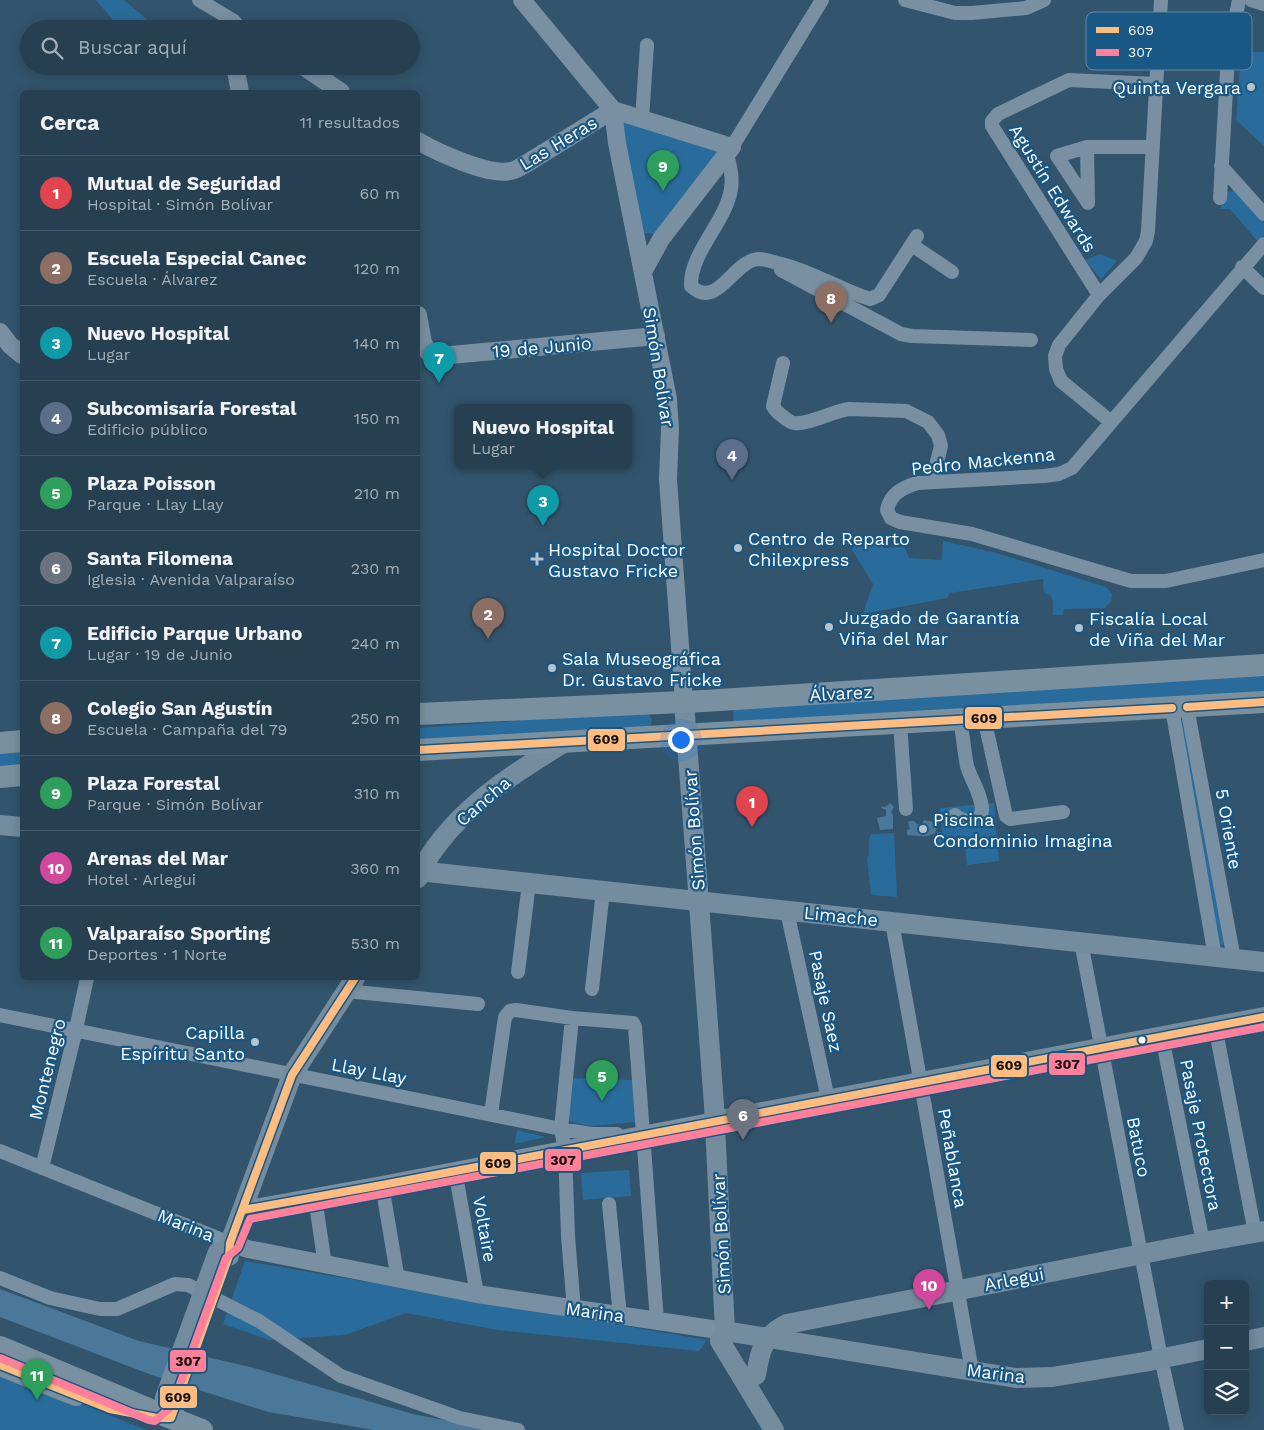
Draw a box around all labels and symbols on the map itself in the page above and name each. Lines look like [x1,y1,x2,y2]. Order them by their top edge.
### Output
legend [1086,12,1252,70]
text: 609 [1128,22,1154,38]
text: 307 [1128,44,1153,60]
place label: Quinta Vergara [1113,77,1241,98]
marker: Quinta Vergara [1245,81,1257,93]
street label: Las Heras [515,112,601,174]
street label: Agustín Edwards [1005,120,1101,256]
pin: 9 [647,150,679,191]
pin: 8 [815,282,847,323]
street label: Simón Bolívar [639,306,679,428]
street label: 19 de Junio [492,332,592,362]
pin: 7 [423,342,455,383]
pin: 4 [716,439,748,480]
street label: Pedro Mackenna [910,443,1056,479]
pin: 3 [527,485,559,526]
place label: Centro de Reparto Chilexpress [748,528,910,570]
place label: Hospital Doctor Gustavo Fricke [548,539,686,581]
marker: Centro de Reparto Chilexpress [732,542,744,554]
marker: Hospital Doctor Gustavo Fricke [530,552,544,566]
pin: 2 [472,598,504,639]
place label: Juzgado de Garantía Viña del Mar [839,607,1020,649]
place label: Fiscalía Local de Viña del Mar [1089,608,1225,650]
marker: Juzgado de Garantía Viña del Mar [823,621,835,633]
marker: Fiscalía Local de Viña del Mar [1073,622,1085,634]
place label: Sala Museográfica Dr. Gustavo Fricke [562,648,722,690]
marker: Sala Museográfica Dr. Gustavo Fricke [546,662,558,674]
street label: Álvarez [809,681,873,705]
line badge: 609 [964,706,1003,730]
text: 609 [971,710,997,726]
your location [668,727,694,753]
line badge: 609 [587,728,626,752]
text: 609 [593,731,619,747]
street label: Simón Bolívar [679,769,709,891]
street label: Cancha [452,772,514,830]
pin: 1 [736,786,768,827]
street label: 5 Oriente [1212,787,1246,871]
place label: Piscina Condominio Imagina [933,809,1112,851]
marker: Piscina Condominio Imagina [917,823,929,835]
street label: Limache [803,902,879,930]
street label: Pasaje Saez [805,948,847,1054]
street label: Montenegro [24,1016,70,1122]
place label: Capilla Espíritu Santo [120,1022,245,1064]
unlabelled marker [1137,1035,1147,1045]
marker: Capilla Espíritu Santo [249,1036,261,1048]
line badge: 307 [1048,1052,1086,1076]
street label: Llay Llay [330,1053,409,1089]
line badge: 609 [990,1054,1028,1078]
text: 307 [1054,1056,1080,1072]
text: 609 [996,1057,1022,1073]
street label: Pasaje Protectora [1176,1057,1226,1213]
pin: 5 [586,1060,618,1101]
pin: 6 [727,1099,759,1140]
street label: Peñablanca [934,1106,972,1210]
street label: Batuco [1123,1115,1155,1179]
line badge: 307 [544,1148,582,1172]
line badge: 609 [479,1151,517,1175]
text: 307 [550,1152,576,1168]
text: 609 [485,1155,511,1171]
street label: Simón Bolívar [707,1173,735,1295]
street label: Voltaire [469,1194,501,1264]
street label: Marina [155,1204,217,1246]
street label: Arlegui [982,1263,1046,1295]
pin: 10 [913,1269,945,1310]
street label: Marina [564,1298,626,1326]
line badge: 307 [169,1349,207,1373]
text: 307 [175,1353,201,1369]
pin: 11 [21,1359,53,1400]
street label: Marina [965,1359,1027,1387]
line badge: 609 [159,1385,198,1409]
text: 609 [165,1389,191,1405]

